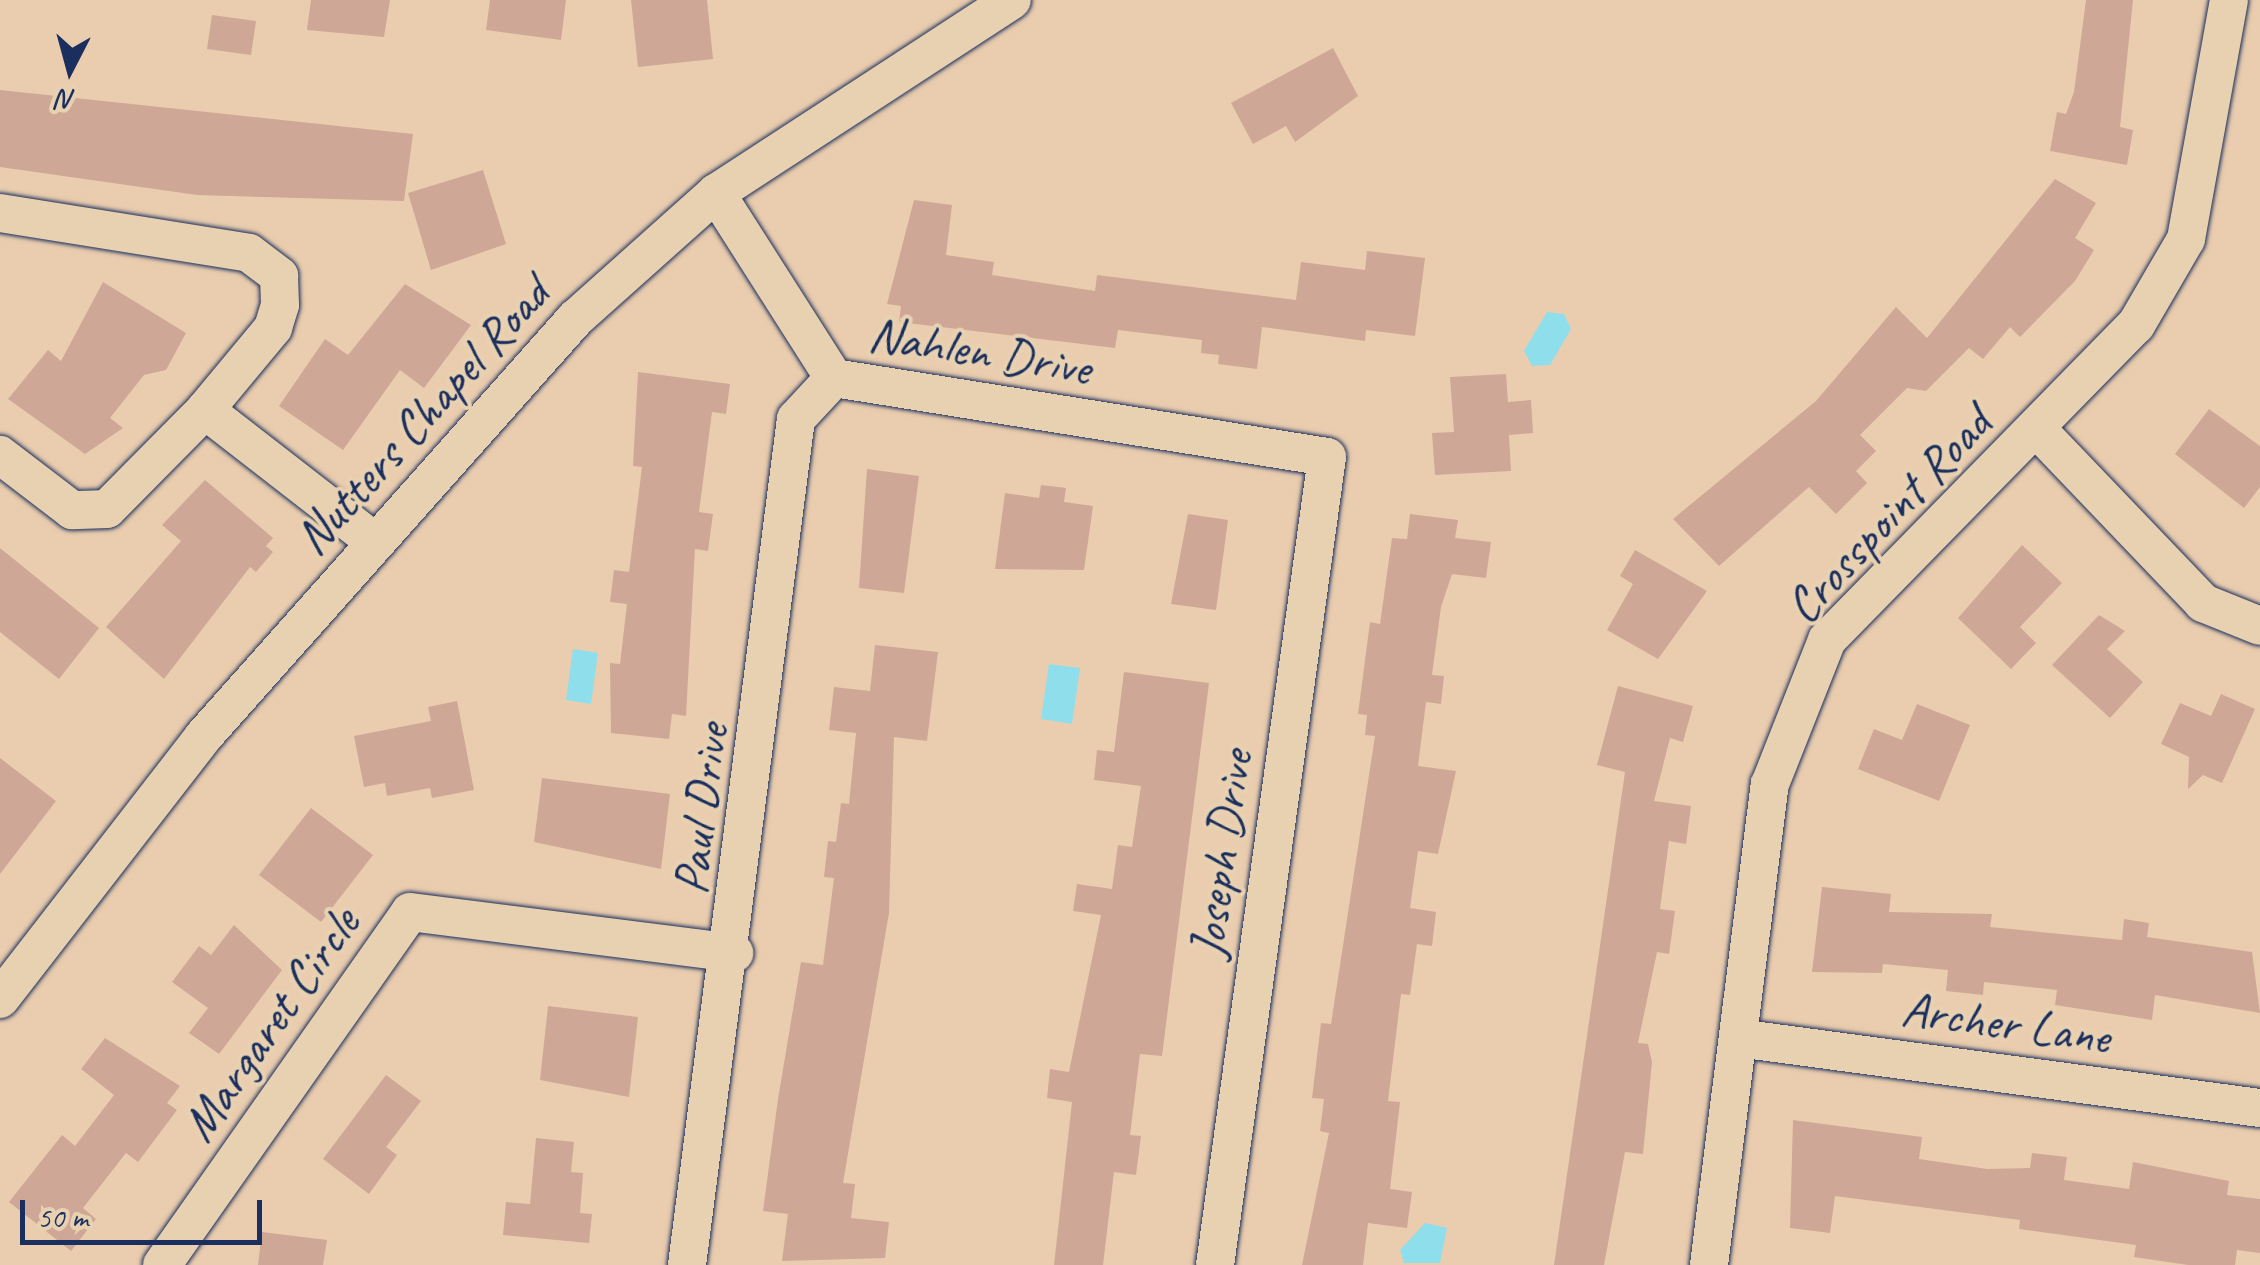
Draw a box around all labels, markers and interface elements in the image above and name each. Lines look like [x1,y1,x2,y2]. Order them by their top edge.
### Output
north arrow [20,20,120,120]
text: N [56,82,77,119]
street label: Nutters Chapel Road [282,265,562,567]
street label: Nahlen Drive [865,304,1095,398]
street label: Crosspoint Road [1773,394,2003,636]
street label: Paul Drive [661,720,741,898]
street label: Joseph Drive [1177,746,1265,962]
street label: Margaret Circle [168,896,372,1152]
street label: Archer Lane [1897,979,2115,1067]
scale bar [25,1180,268,1242]
text: 50 m [37,1198,88,1236]

